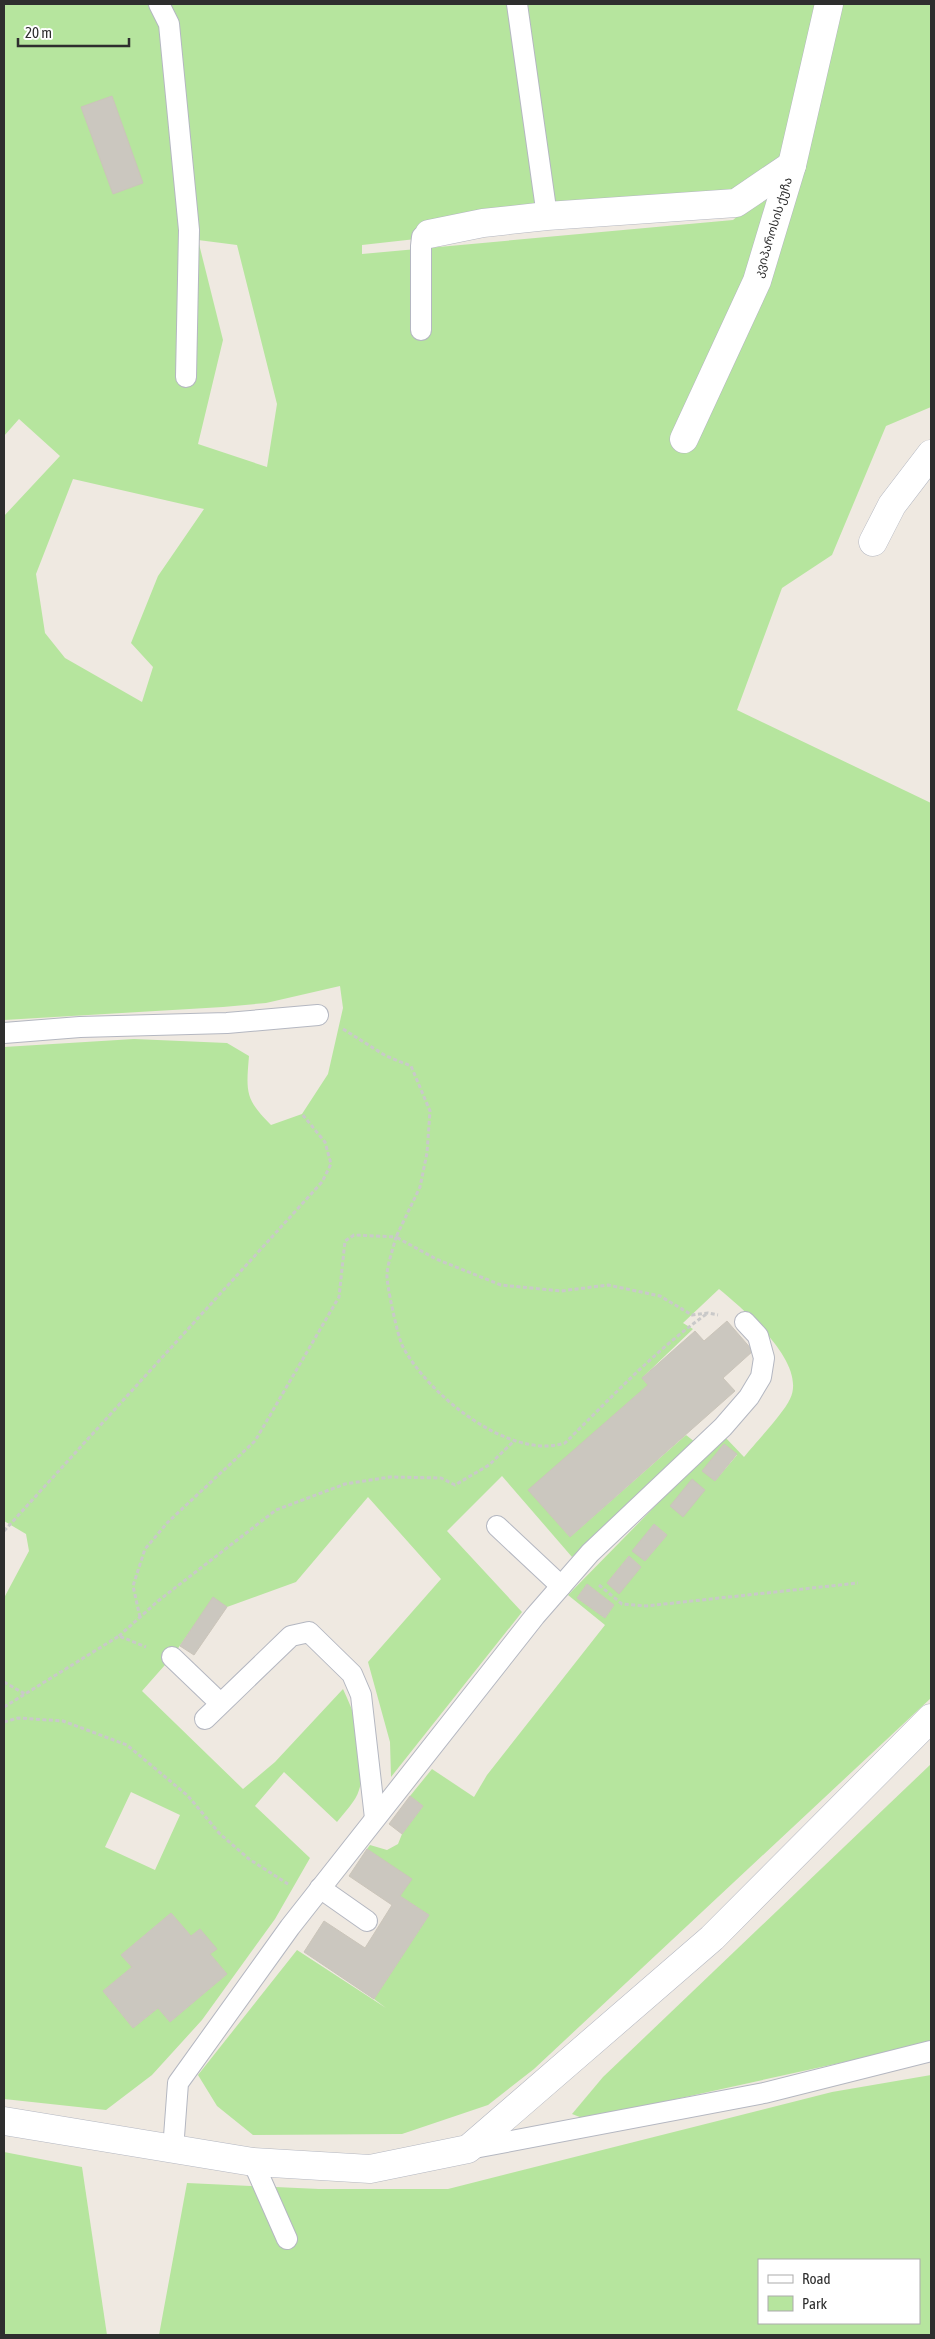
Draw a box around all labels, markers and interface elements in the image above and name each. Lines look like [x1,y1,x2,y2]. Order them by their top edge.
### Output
scale bar [18,15,129,47]
text: 20 m [25,24,52,41]
street label: კვიპაროსის ქუჩა [751,175,795,279]
legend [758,2259,920,2324]
text: Road [802,2270,831,2287]
text: Park [802,2295,827,2312]

